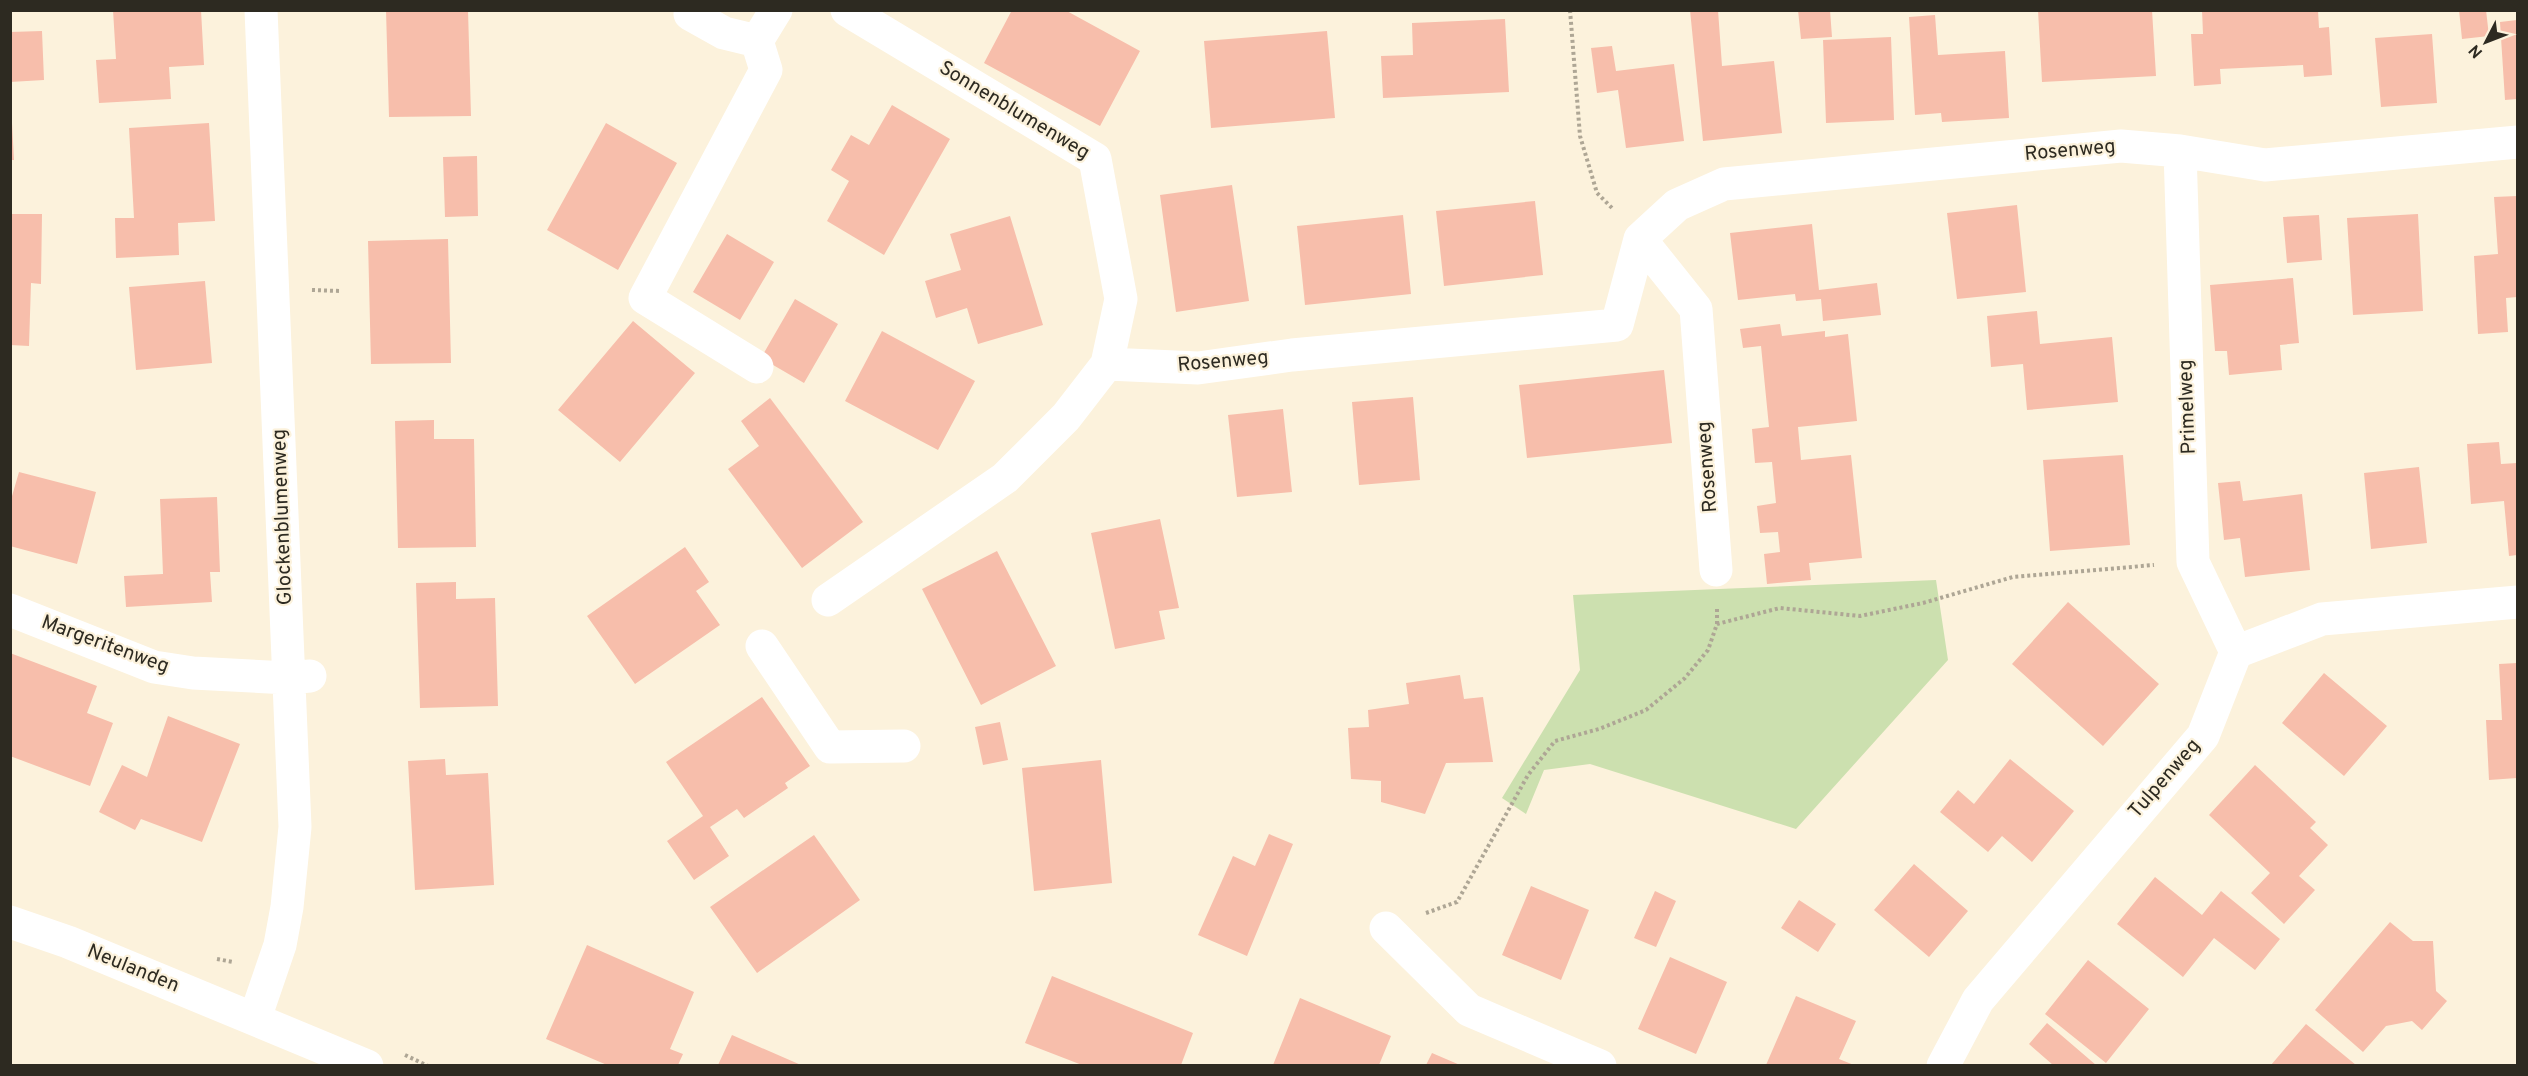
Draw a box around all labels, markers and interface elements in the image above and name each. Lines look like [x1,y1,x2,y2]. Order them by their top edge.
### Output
north arrow [2456,12,2516,72]
text: N [2465,40,2488,62]
street label: Sonnenblumenweg [934,56,1094,166]
street label: Rosenweg [2023,134,2117,168]
street label: Rosenweg [1176,345,1270,379]
street label: Primelweg [2173,359,2203,455]
street label: Rosenweg [1692,420,1724,514]
street label: Glockenblumenweg [267,428,299,606]
street label: Margeritenweg [37,610,173,680]
street label: Tulpenweg [2123,734,2207,824]
street label: Neulanden [83,939,183,999]

